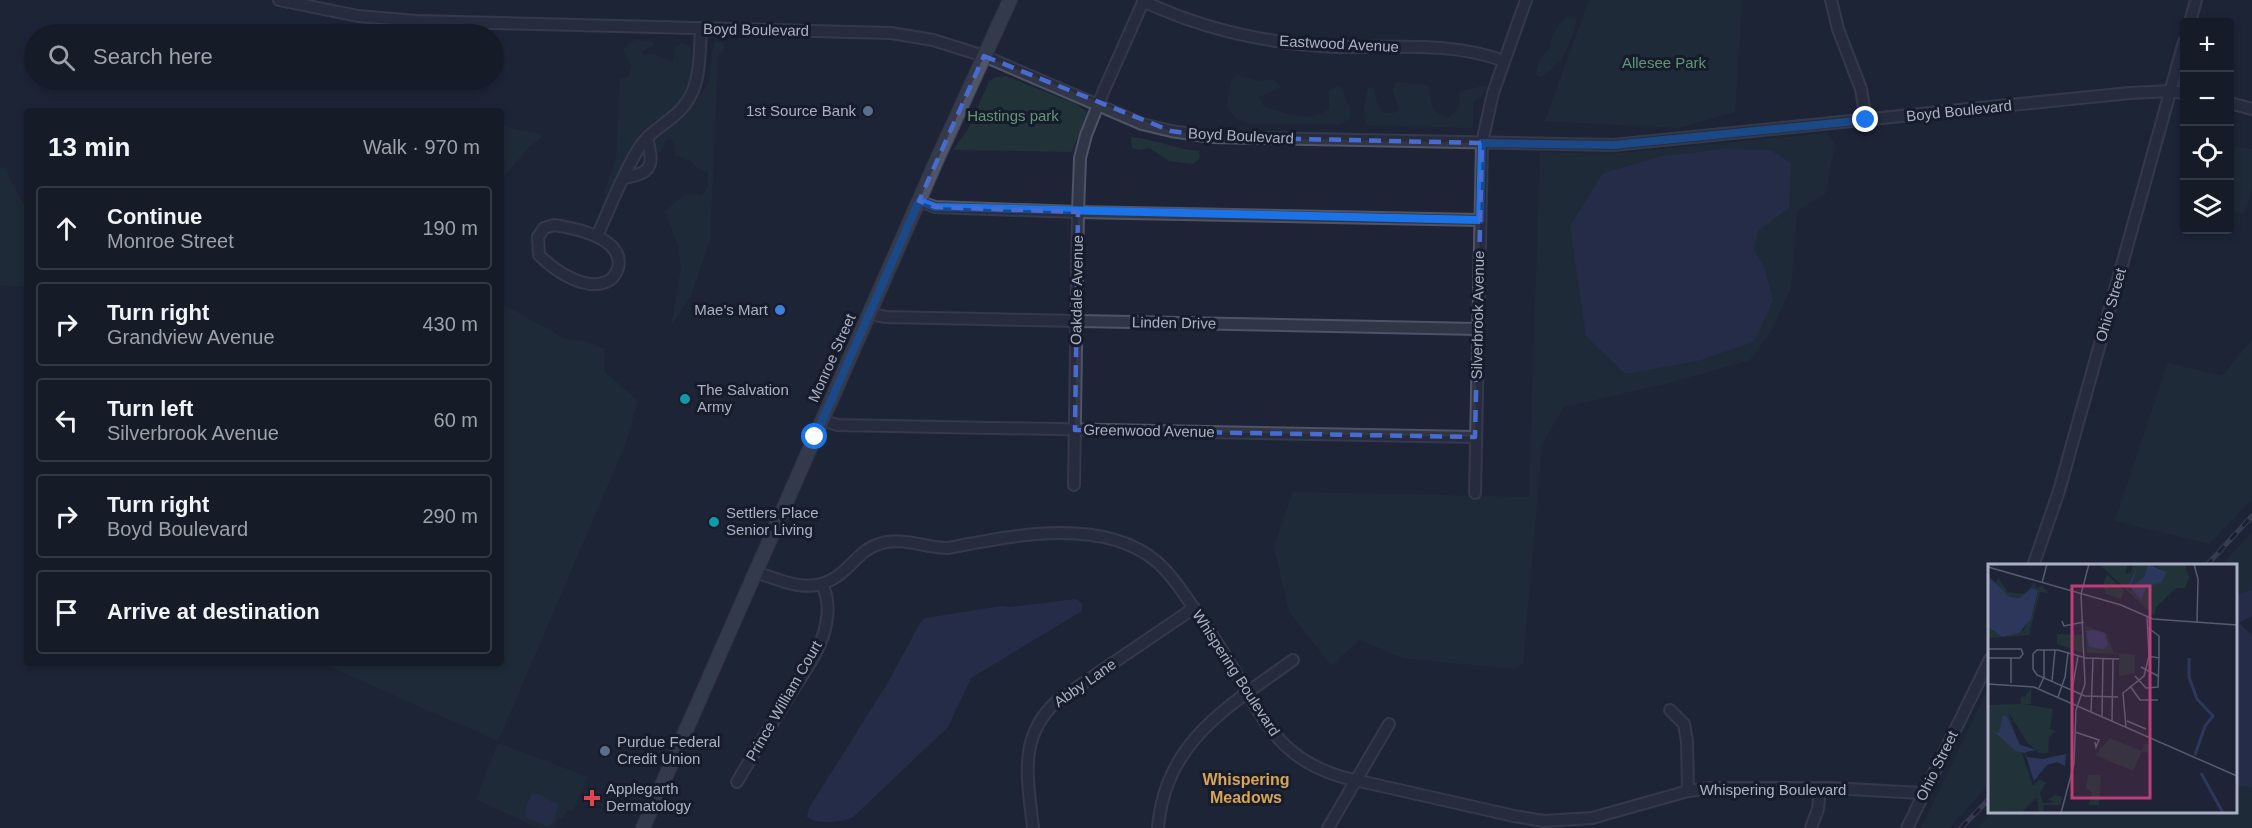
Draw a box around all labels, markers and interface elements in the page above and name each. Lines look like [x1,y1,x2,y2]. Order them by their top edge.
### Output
map controls [2180,18,2234,234]
button: + [2180,18,2234,72]
street label: Boyd Boulevard [703,20,809,39]
search box [24,24,504,90]
street label: Eastwood Avenue [1279,32,1399,55]
icon: search [45,41,78,74]
text: Search here [93,44,213,69]
park label: Allesee Park [1622,54,1707,71]
button: − [2180,72,2234,126]
street label: Boyd Boulevard [1905,97,2012,124]
place label: 1st Source Bank [746,102,856,119]
marker: 1st Source Bank [861,104,875,118]
route end [1852,106,1878,132]
park label: Hastings park [967,107,1059,124]
street label: Boyd Boulevard [1188,124,1294,147]
button: locate [2180,126,2234,180]
text: 13 min [48,132,130,162]
text: Walk · 970 m [363,136,480,158]
button: layers [2180,180,2234,234]
text: Continue [107,204,202,229]
icon: ahead [50,212,83,245]
text: 190 m [422,217,478,239]
text: Monroe Street [107,230,234,252]
street label: Oakdale Avenue [1067,235,1086,345]
street label: Silverbrook Avenue [1468,250,1487,380]
street label: Ohio Street [2092,265,2129,344]
text: Turn right [107,300,209,325]
place label: Mae's Mart [694,301,769,318]
marker: Mae's Mart [773,303,787,317]
icon: right [50,308,83,341]
street label: Monroe Street [804,310,859,405]
text: 430 m [422,313,478,335]
street label: Linden Drive [1132,313,1216,332]
text: Grandview Avenue [107,326,275,348]
place label: The Salvation Army [697,381,789,415]
marker: The Salvation Army [678,392,692,406]
text: Turn left [107,396,193,421]
icon: left [50,404,83,437]
text: 60 m [434,409,478,431]
street label: Greenwood Avenue [1083,421,1215,440]
text: Silverbrook Avenue [107,422,279,444]
route start [801,423,827,449]
text: Turn right [107,492,209,517]
icon: right [50,500,83,533]
place label: Settlers Place Senior Living [726,504,819,538]
text: 290 m [422,505,478,527]
marker: Settlers Place Senior Living [707,515,721,529]
text: Boyd Boulevard [107,518,248,540]
inset map [1988,564,2237,813]
icon: arrive [50,596,83,629]
text: Arrive at destination [107,599,320,624]
street label: Whispering Boulevard [1189,607,1284,739]
street label: Prince William Court [742,637,825,764]
street label: Abby Lane [1050,655,1119,710]
street label: Ohio Street [1912,727,1961,804]
place label: Purdue Federal Credit Union [617,733,720,767]
marker: Purdue Federal Credit Union [598,744,612,758]
district label: Whispering Meadows [1202,771,1290,806]
place label: Applegarth Dermatology [606,780,692,814]
street label: Whispering Boulevard [1700,781,1846,798]
marker: Applegarth Dermatology [583,789,601,807]

